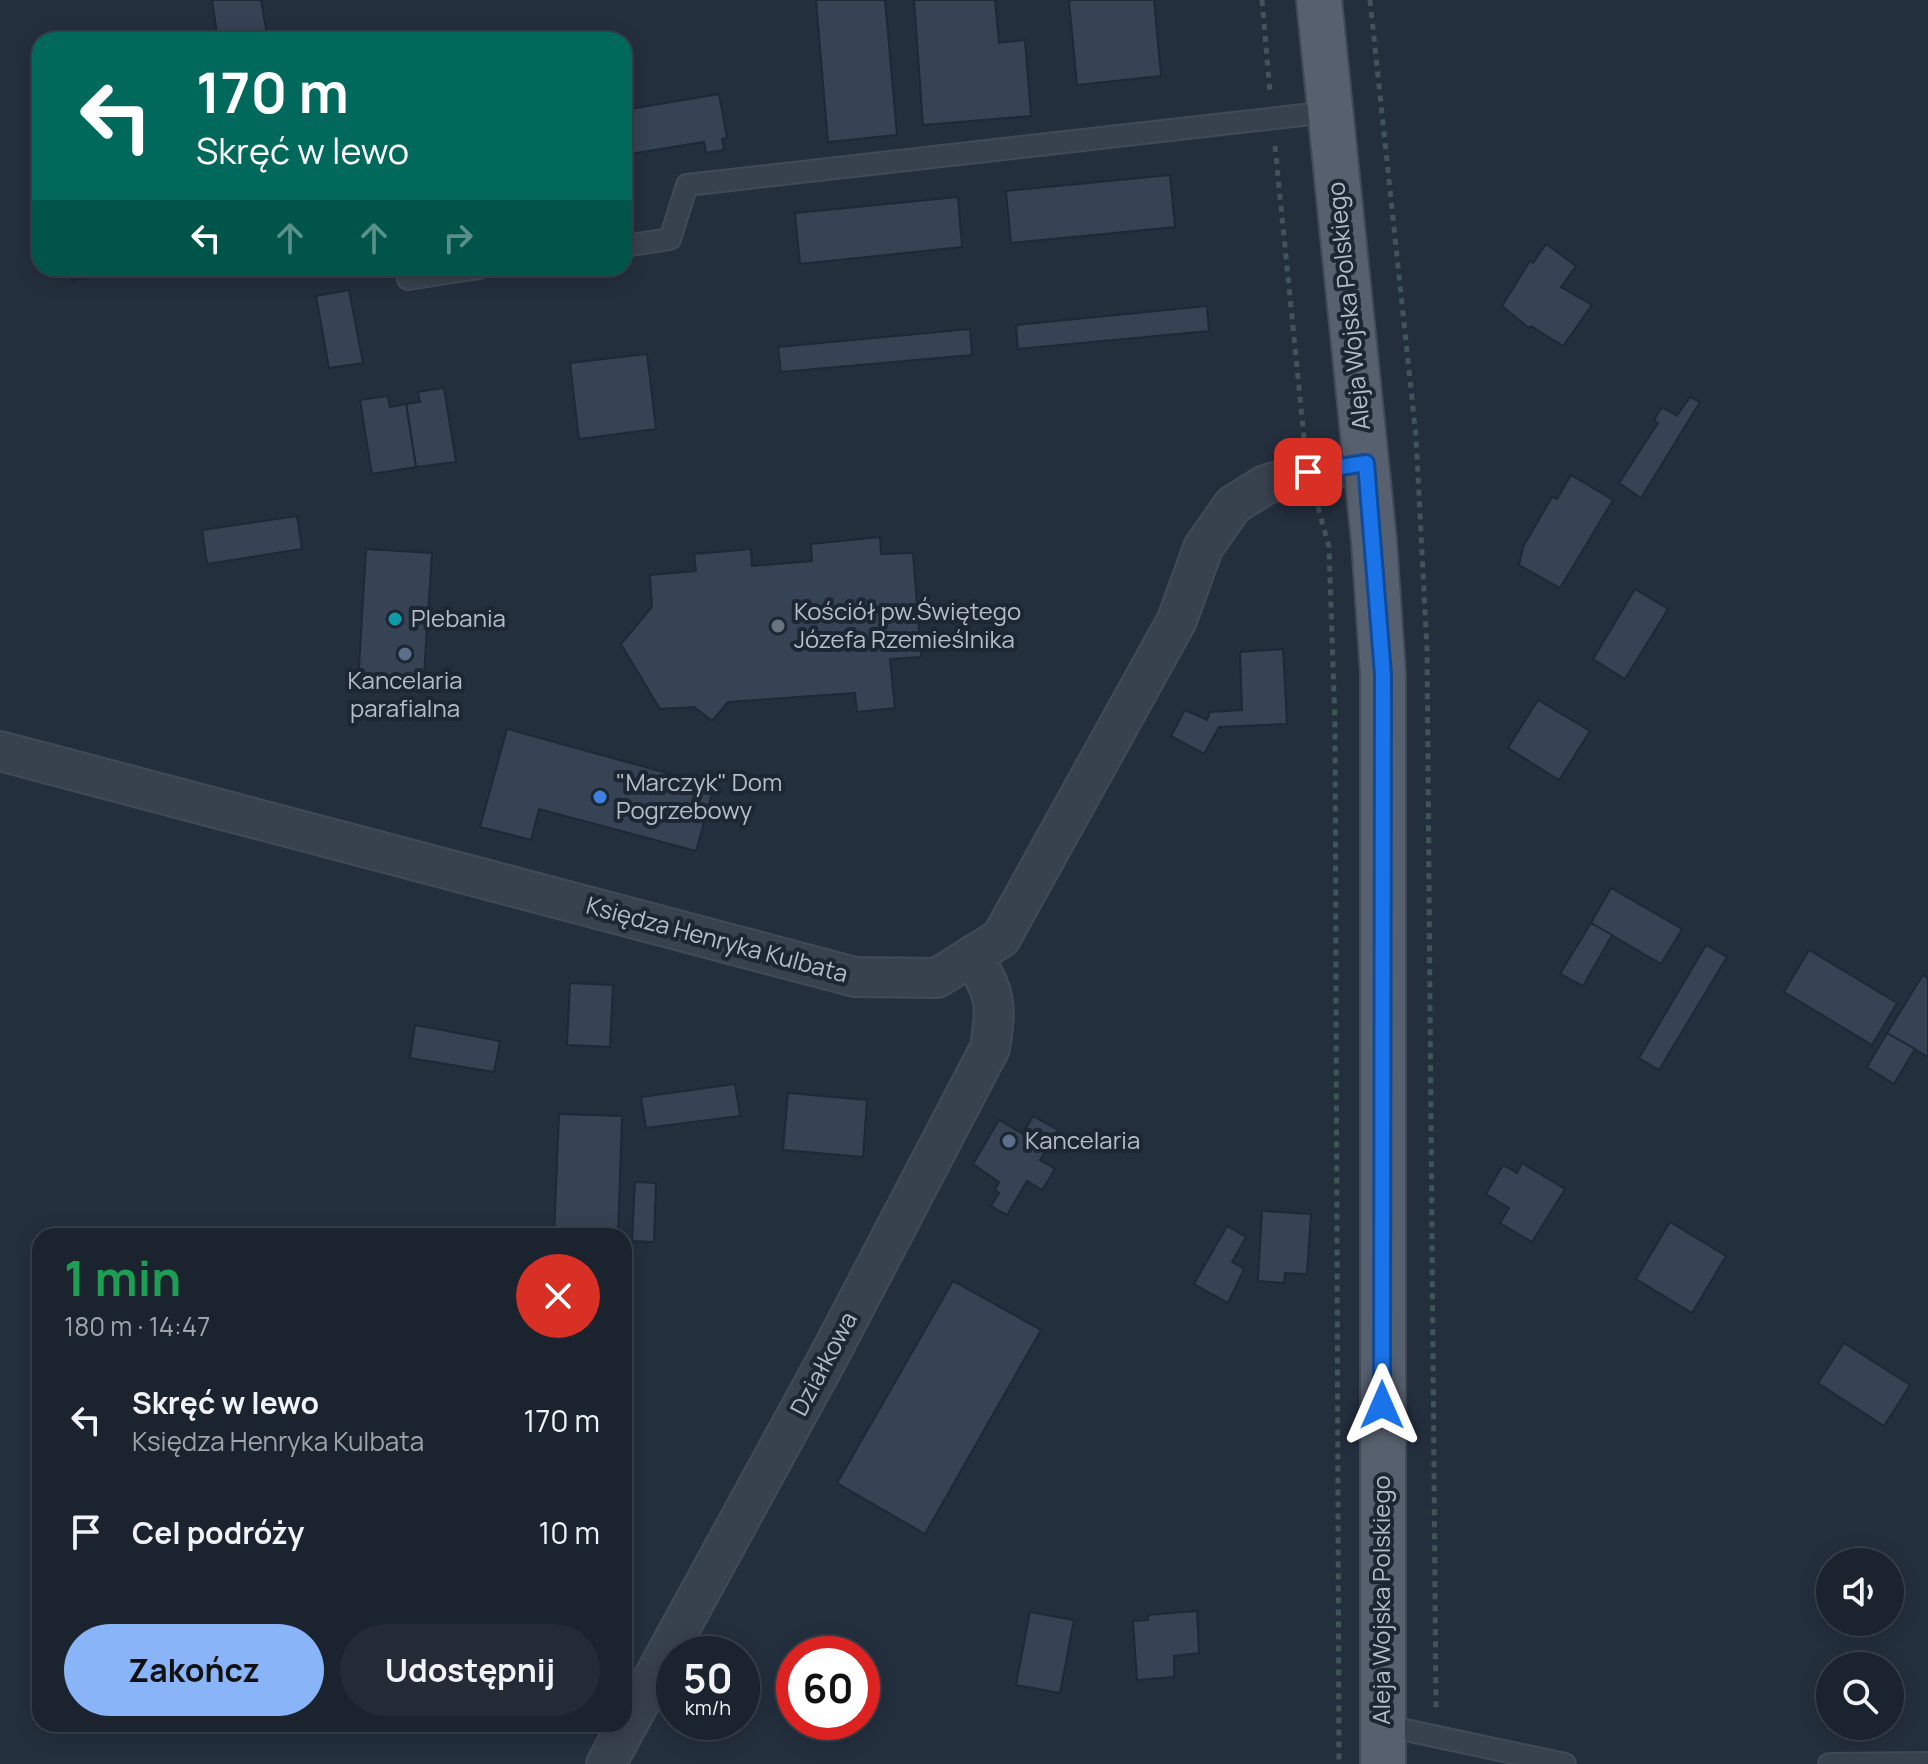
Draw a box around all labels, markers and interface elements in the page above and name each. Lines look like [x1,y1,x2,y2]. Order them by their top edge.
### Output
text: 170 m [196,53,349,130]
icon: left [64,64,168,168]
text: Skręć w lewo [196,126,409,175]
street label: Aleja Wojska Polskiego [1318,180,1377,432]
icon: left [184,216,228,260]
icon: ahead [268,216,312,260]
icon: ahead [352,216,396,260]
icon: right [436,216,480,260]
pin [1274,438,1342,506]
icon: arrive [1286,450,1330,494]
place label: Kościół pw.Świętego Józefa Rzemieślnika [794,594,1021,655]
place label: Plebania [411,601,506,634]
marker: Plebania [386,610,404,628]
marker: Kościół pw.Świętego Józefa Rzemieślnika [769,617,787,635]
marker: Kancelaria parafialna [396,645,414,663]
place label: Kancelaria parafialna [347,663,463,724]
place label: "Marczyk" Dom Pogrzebowy [616,765,782,826]
marker: "Marczyk" Dom Pogrzebowy [591,788,609,806]
street label: Księdza Henryka Kulbata [583,888,852,989]
place label: Kancelaria [1025,1123,1140,1156]
marker: Kancelaria [1000,1132,1018,1150]
text: 1 min [64,1245,181,1310]
button: close [516,1254,600,1338]
street label: Działkowa [782,1306,864,1421]
text: 180 m · 14:47 [64,1308,210,1344]
position arrow [1340,1363,1424,1447]
text: Skręć w lewo [132,1382,319,1423]
icon: left [64,1398,108,1442]
text: 170 m [523,1400,600,1441]
text: Księdza Henryka Kulbata [132,1423,424,1459]
street label: Aleja Wojska Polskiego [1364,1475,1397,1725]
icon: arrive [64,1510,108,1554]
text: Cel podróży [132,1512,304,1553]
text: 10 m [539,1512,600,1553]
map controls [1816,1548,1904,1740]
button: sound [1816,1548,1904,1636]
button: Zakończ [64,1624,324,1716]
button: Udostępnij [340,1624,600,1716]
speed limit sign: 60 [776,1636,880,1740]
text: 50 [683,1650,733,1705]
button: search [1816,1652,1904,1740]
text: km/h [685,1694,731,1721]

